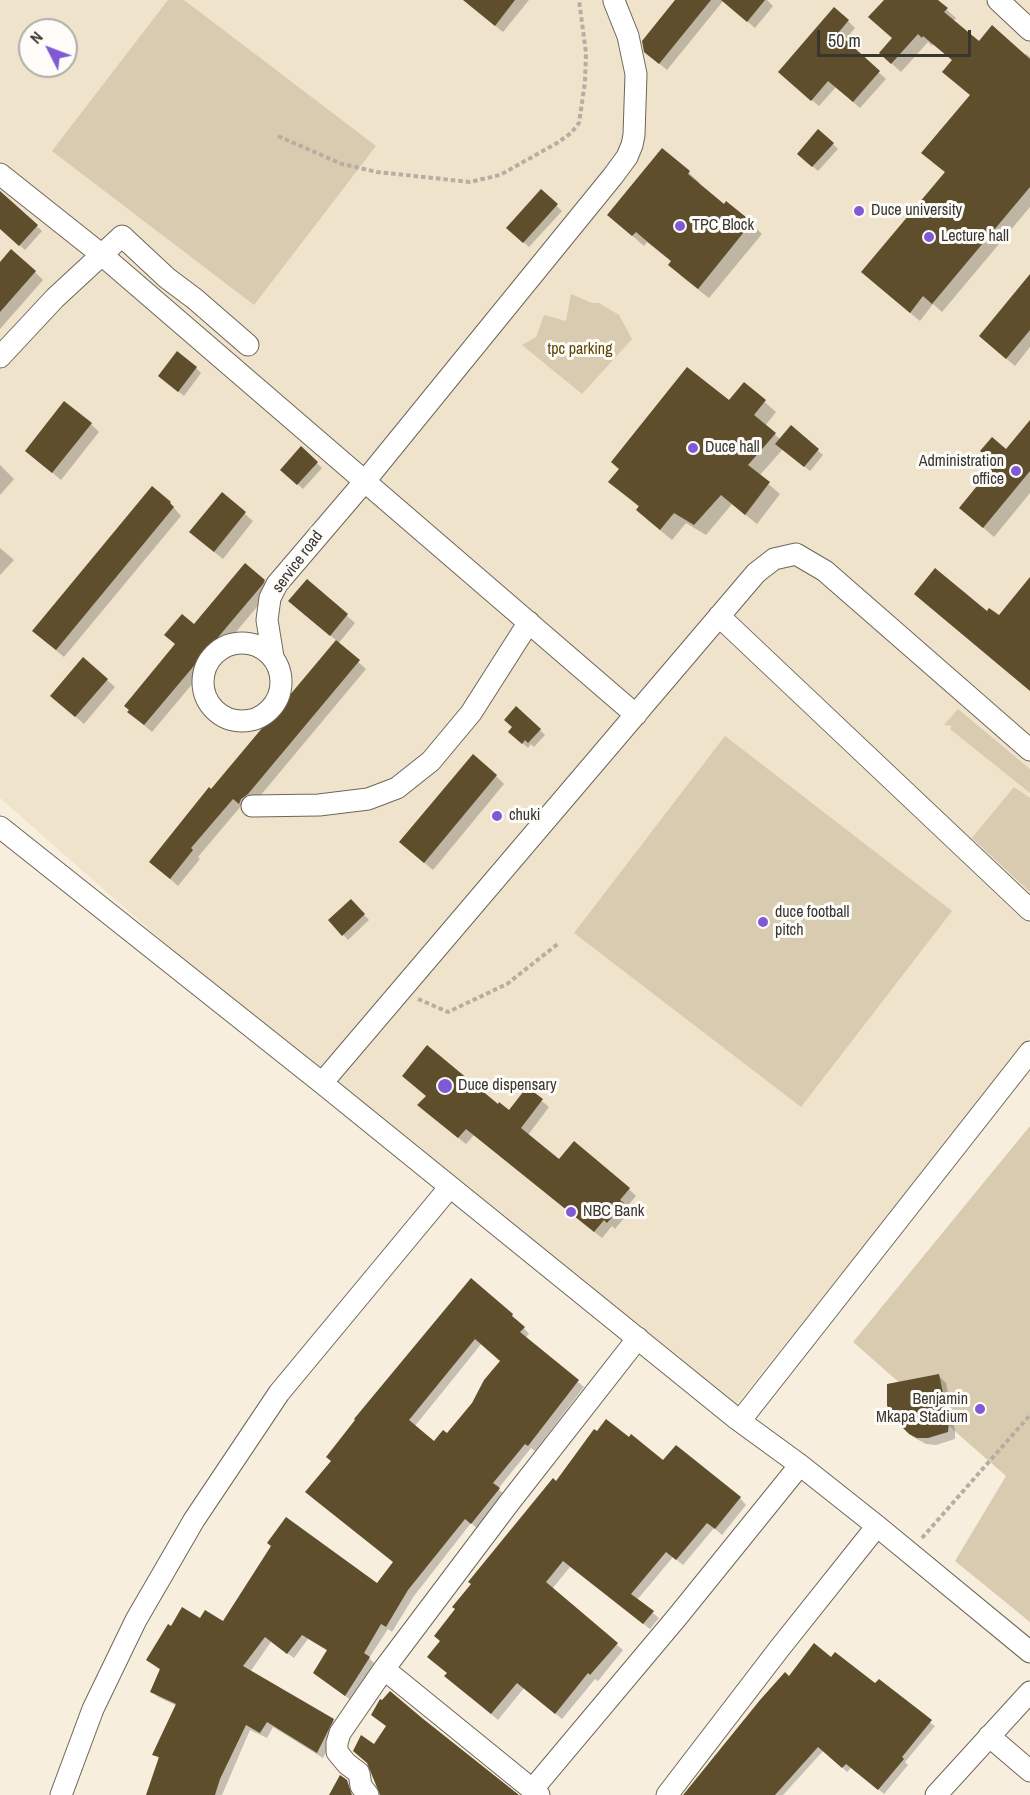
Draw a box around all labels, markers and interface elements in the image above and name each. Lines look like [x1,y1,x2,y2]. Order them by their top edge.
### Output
north arrow [18,18,78,78]
scale bar [820,18,974,56]
text: N [25,26,47,48]
text: 50 m [828,28,861,53]
place label: Duce university [871,201,962,221]
marker: Duce university [852,204,866,218]
place label: TPC Block [692,216,754,236]
marker: TPC Block [673,219,687,233]
place label: Lecture hall [941,227,1009,247]
marker: Lecture hall [922,230,936,244]
park label: tpc parking [548,340,612,360]
place label: Duce hall [705,438,760,458]
marker: Duce hall [686,441,700,455]
place label: Administration office [919,452,1004,490]
marker: Administration office [1009,464,1023,478]
street label: service road [269,527,327,597]
place label: chuki [509,806,540,826]
marker: chuki [490,809,504,823]
place label: duce football pitch [775,903,849,941]
marker: duce football pitch [756,915,770,929]
place label: Duce dispensary [458,1076,556,1096]
marker: Duce dispensary [436,1077,454,1095]
place label: NBC Bank [583,1202,644,1222]
marker: NBC Bank [564,1205,578,1219]
place label: Benjamin Mkapa Stadium [876,1390,968,1428]
marker: Benjamin Mkapa Stadium [973,1402,987,1416]

